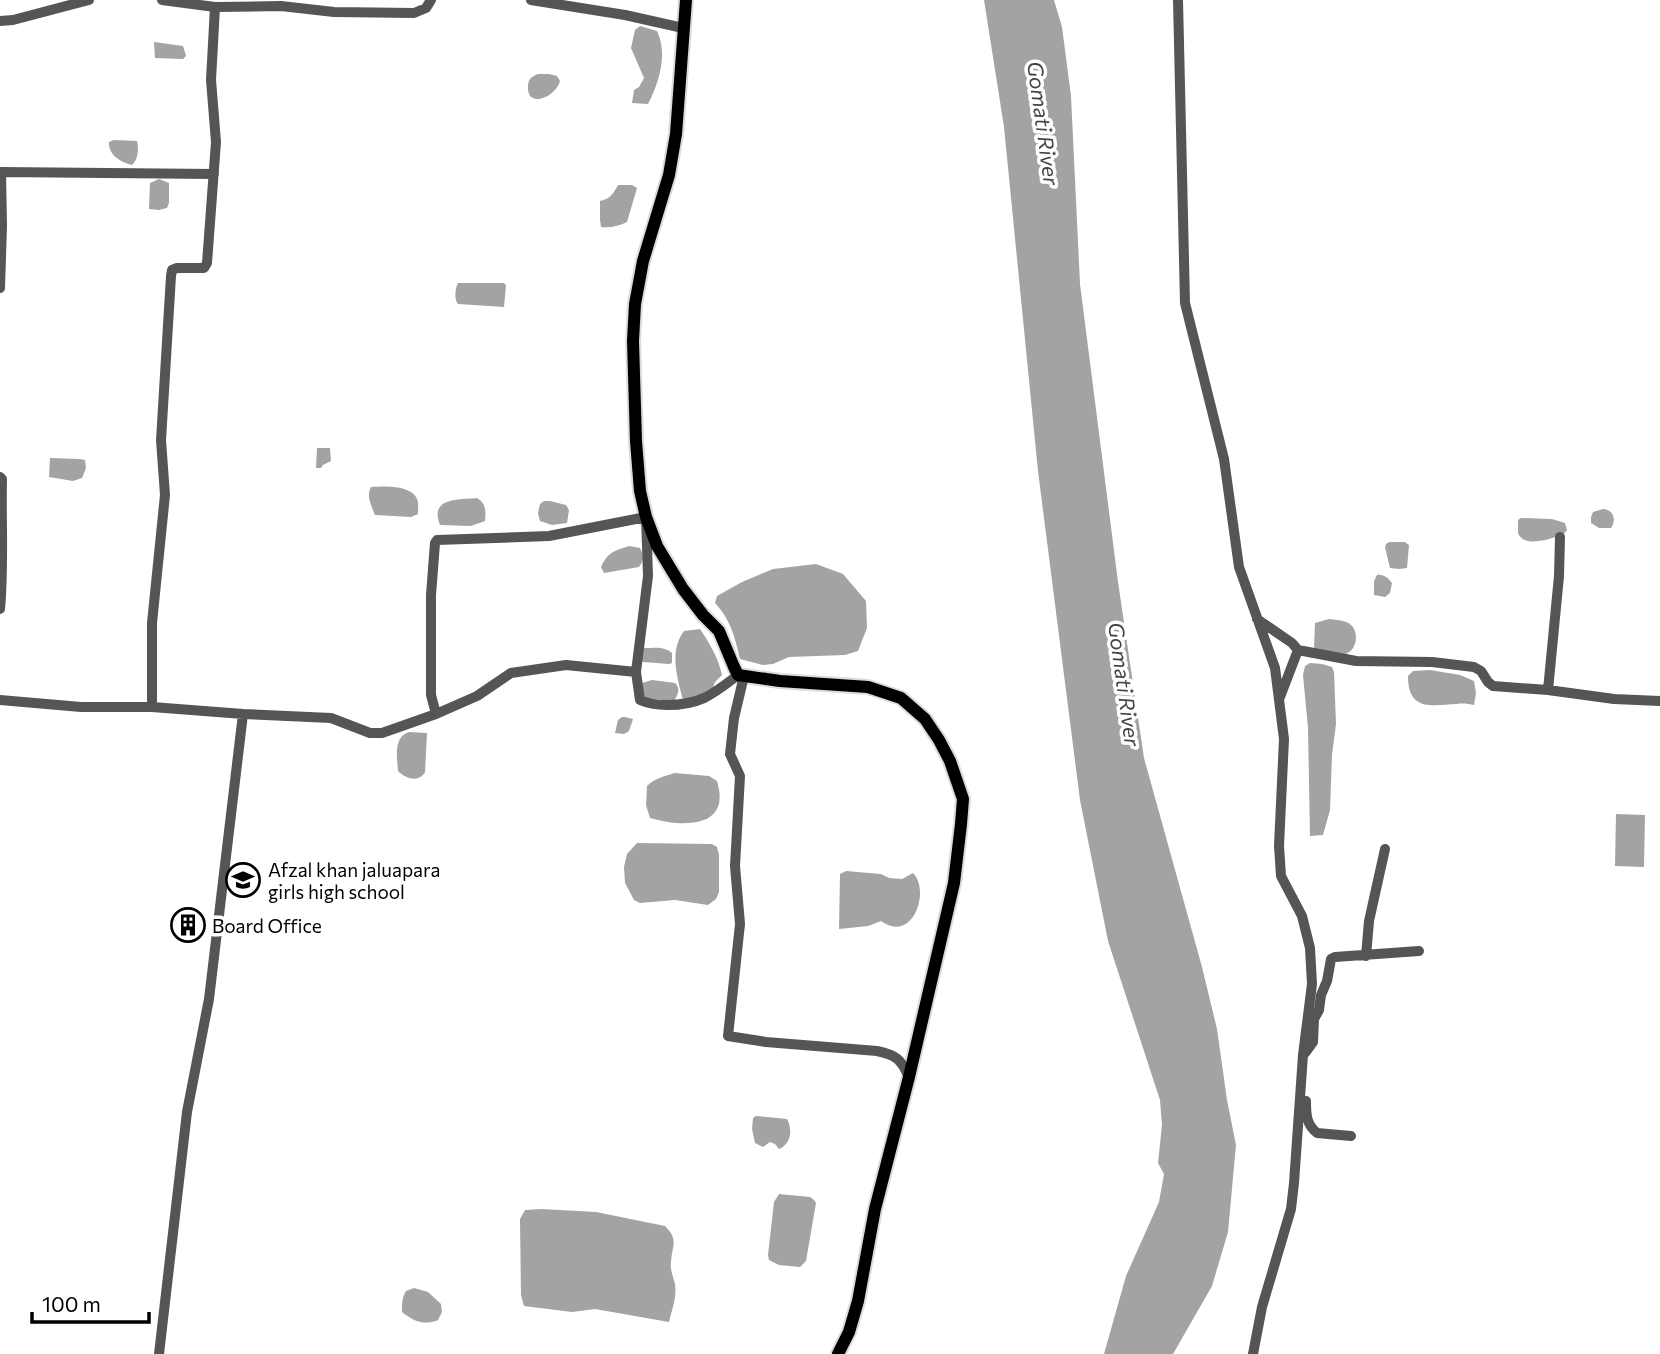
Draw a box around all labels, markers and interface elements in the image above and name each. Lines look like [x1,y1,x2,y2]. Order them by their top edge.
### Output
water label: Gomati River [1023,59,1065,187]
water label: Gomati River [1104,620,1146,748]
place label: Afzal khan jaluapara girls high school [268,858,440,903]
school or university icon: Afzal khan jaluapara girls high school [224,861,262,899]
building icon: Board Office [169,906,207,944]
place label: Board Office [212,914,322,937]
scale bar [32,1280,149,1324]
text: 100 m [42,1291,101,1316]

